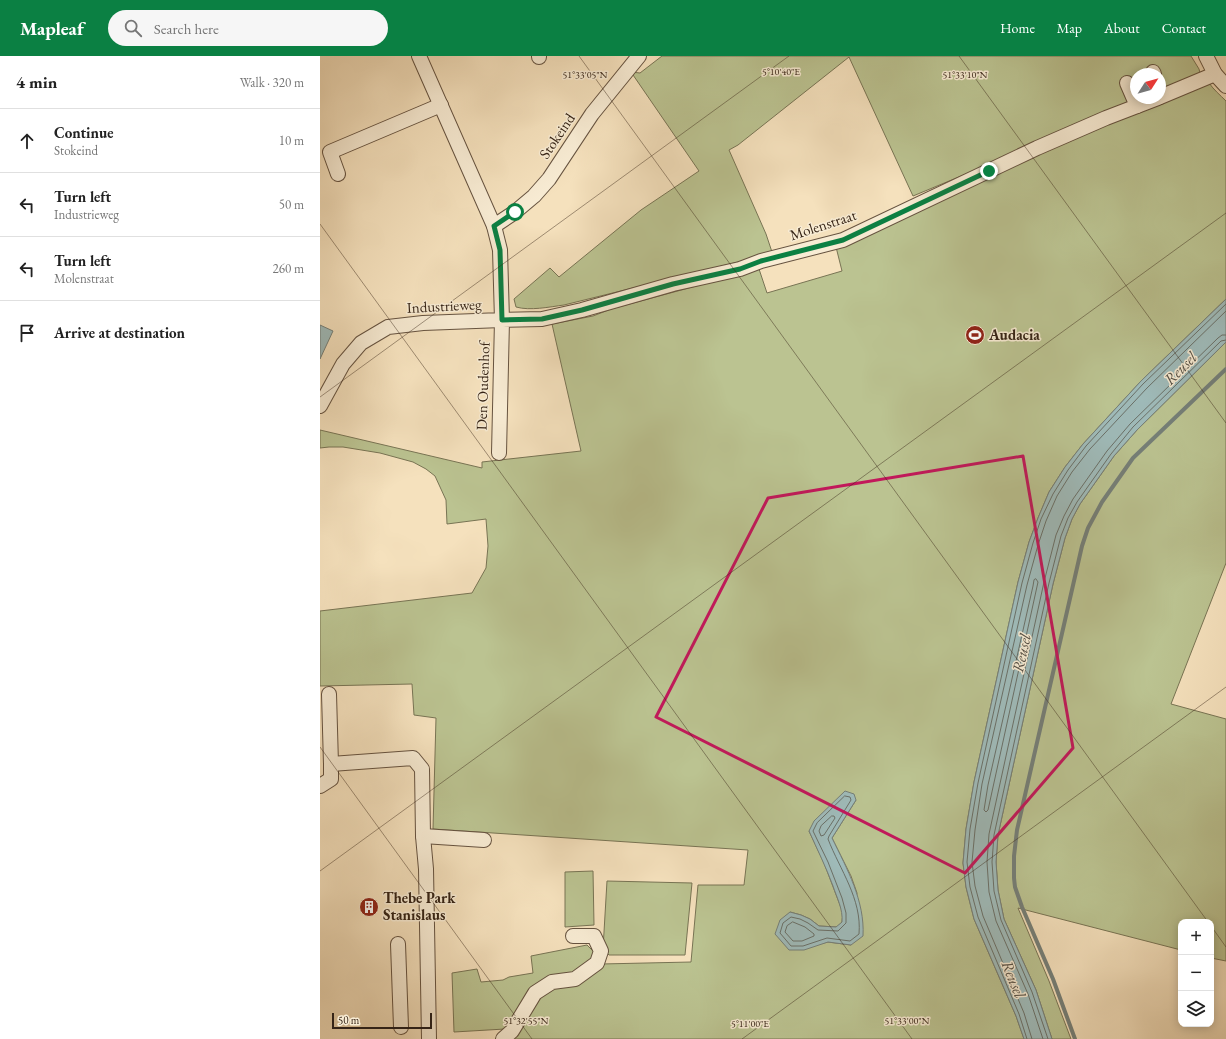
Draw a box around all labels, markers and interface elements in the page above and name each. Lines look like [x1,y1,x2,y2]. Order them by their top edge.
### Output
search box [108,10,388,46]
text: Mapleaf [20,16,84,41]
icon: search [122,17,144,39]
text: Search here [154,19,219,38]
text: Home [1000,19,1035,37]
text: Map [1057,19,1082,37]
text: About [1104,19,1140,37]
text: Contact [1162,19,1206,37]
text: 5°10'40"E [762,65,800,78]
text: 51°33'05"N [563,68,608,81]
text: 51°33'10"N [943,68,988,81]
north arrow [1130,68,1166,104]
text: 4 min [16,71,57,93]
text: Walk · 320 m [240,74,304,91]
street label: Stokeind [534,109,579,162]
text: Continue [54,123,114,142]
icon: ahead [16,130,38,152]
text: 10 m [279,132,304,149]
text: Stokeind [54,142,98,159]
route end [980,162,998,180]
text: Turn left [54,187,111,206]
icon: left [16,194,38,216]
text: 50 m [279,196,304,213]
route start [506,203,524,221]
street label: Molenstraat [787,205,859,244]
text: Industrieweg [54,206,119,223]
text: Turn left [54,251,111,270]
icon: left [16,258,38,280]
text: 260 m [273,260,304,277]
text: Molenstraat [54,270,114,287]
street label: Industrieweg [406,294,482,317]
icon: arrive [16,322,38,344]
text: Arrive at destination [54,323,185,342]
sports icon: Audacia [964,324,986,346]
place label: Audacia [988,325,1040,344]
street label: Den Oudenhof [471,339,494,431]
water label: Reusel [1159,347,1202,389]
water label: Reusel [1007,632,1036,674]
place label: Thebe Park Stanislaus [383,888,456,924]
building icon: Thebe Park Stanislaus [358,896,380,918]
map controls [1178,919,1214,1027]
button: + [1178,919,1214,955]
button: − [1178,955,1214,991]
water label: Reusel [997,957,1031,1001]
button: layers [1178,991,1214,1027]
scale bar [332,1011,432,1030]
text: 50 m [338,1013,359,1027]
text: 51°32'55"N [504,1014,549,1027]
text: 51°33'00"N [885,1014,930,1027]
text: 5°11'00"E [731,1017,769,1030]

